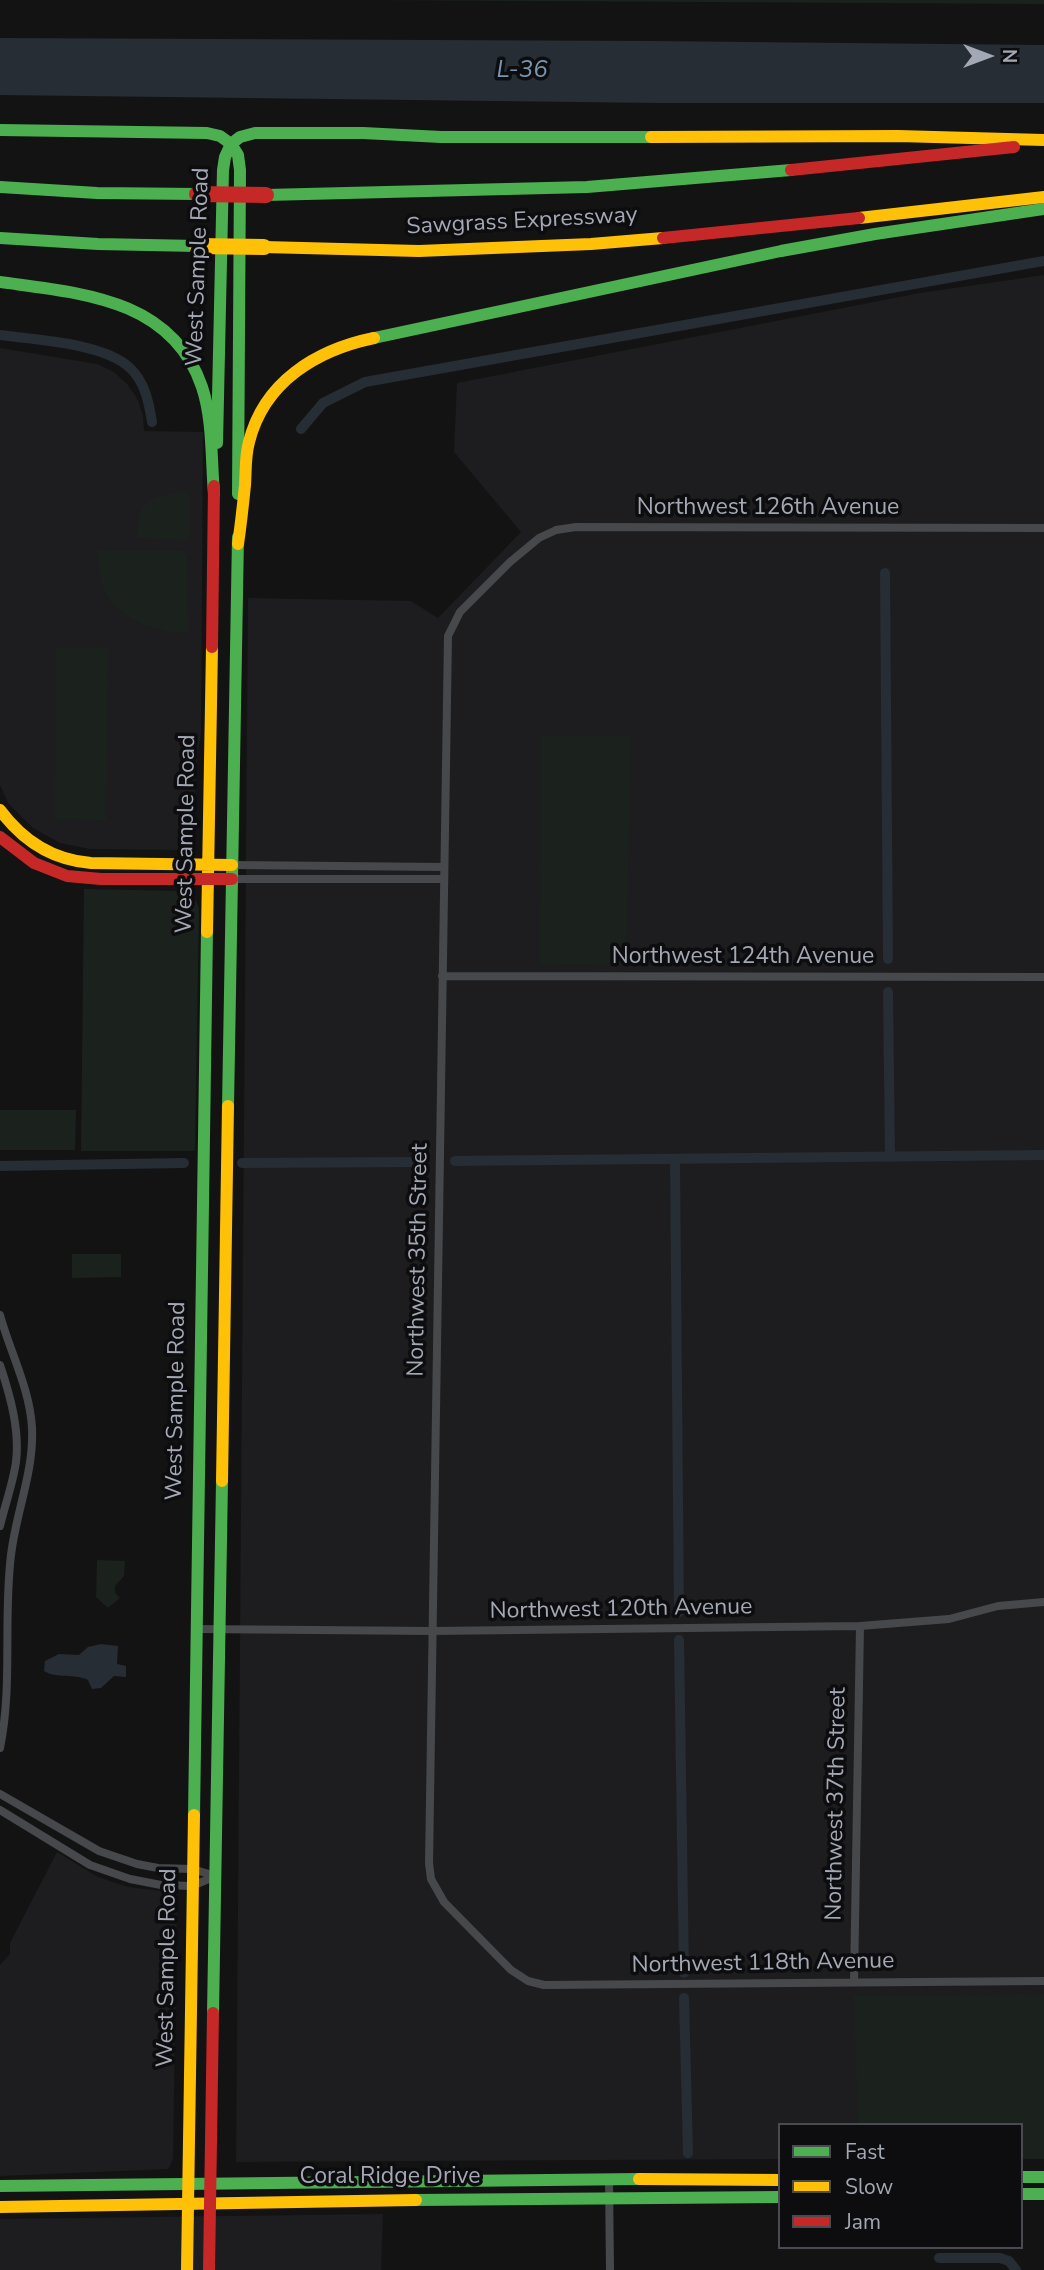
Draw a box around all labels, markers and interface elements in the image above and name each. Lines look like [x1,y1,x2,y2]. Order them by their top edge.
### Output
north arrow [953,21,1023,91]
text: N [996,49,1022,63]
water label: L-36 [496,57,548,85]
street label: West Sample Road [182,167,216,367]
street label: Sawgrass Expressway [406,202,638,242]
street label: Northwest 126th Avenue [637,494,899,522]
street label: West Sample Road [171,734,203,934]
street label: Northwest 124th Avenue [612,943,874,971]
street label: Northwest 35th Street [403,1143,435,1377]
street label: West Sample Road [161,1301,193,1501]
street label: Northwest 120th Avenue [489,1594,753,1626]
street label: Northwest 37th Street [821,1687,853,1921]
street label: West Sample Road [152,1868,184,2068]
street label: Northwest 118th Avenue [631,1948,895,1980]
legend [778,2123,1023,2249]
text: Fast [845,2138,885,2166]
street label: Coral Ridge Drive [300,2163,480,2191]
text: Slow [845,2173,893,2201]
text: Jam [845,2208,881,2236]

